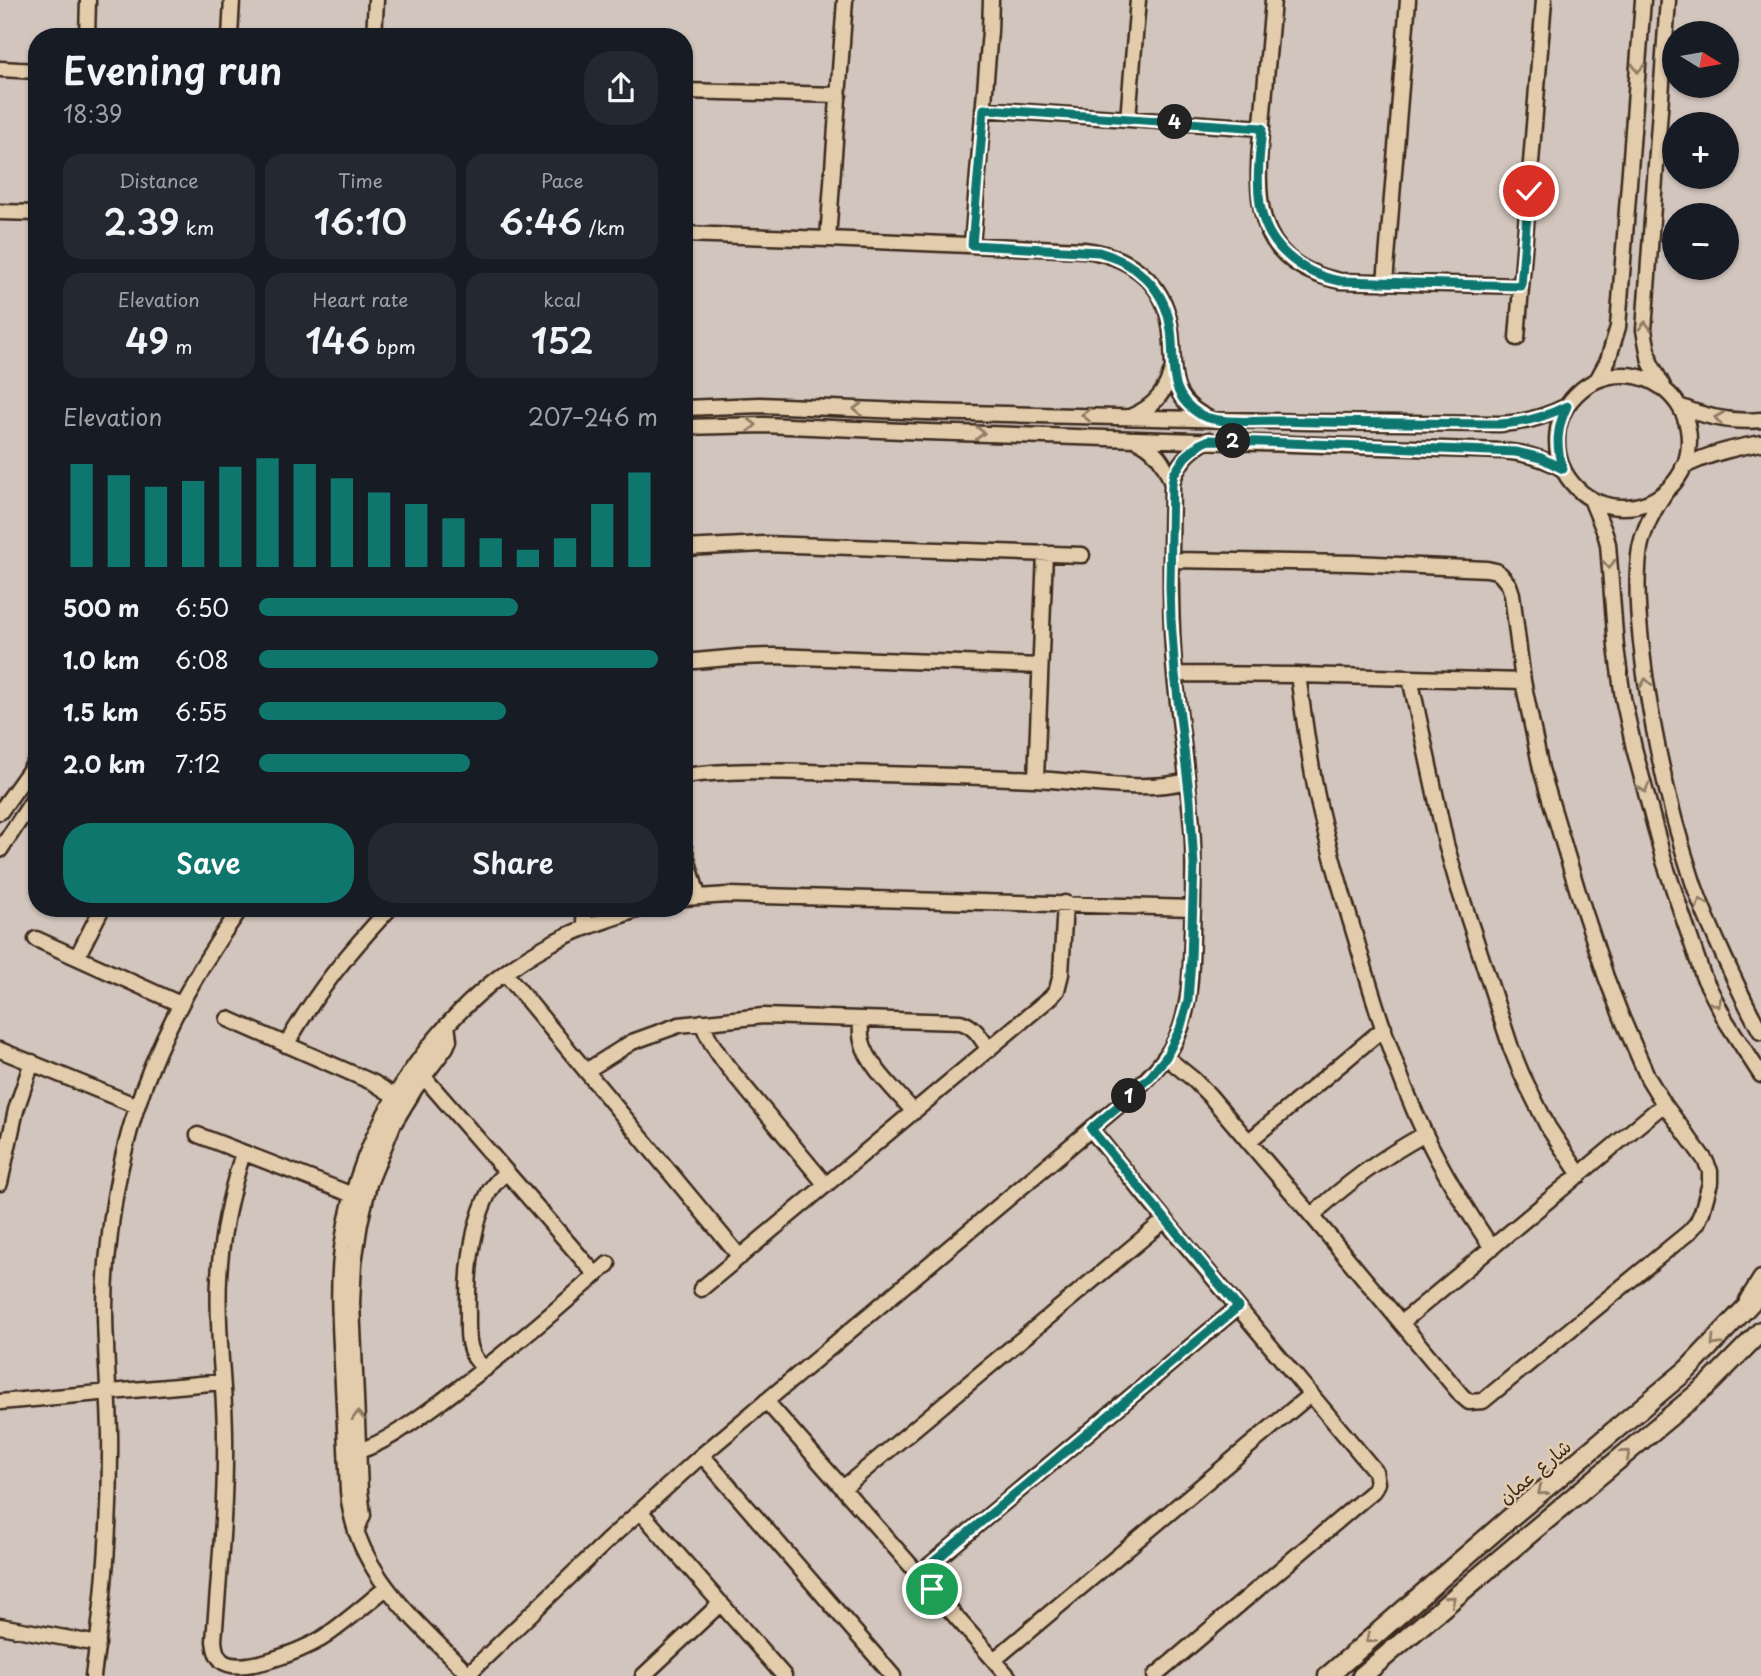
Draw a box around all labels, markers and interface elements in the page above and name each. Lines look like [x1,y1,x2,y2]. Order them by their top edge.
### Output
north arrow [1662,21,1740,98]
map controls [1662,21,1739,280]
text: Evening run [63,41,282,98]
button: share [584,51,658,125]
one-way arrow [1631,63,1646,74]
text: 18:39 [63,96,122,131]
pin: 4 [1158,104,1192,140]
text: 4 [1168,107,1181,135]
button: + [1662,112,1739,189]
pin [1499,161,1559,221]
text: Distance [119,166,199,194]
text: Time [338,166,383,194]
text: Pace [541,166,584,194]
icon: check [1510,172,1548,210]
text: 2.39 [103,194,179,247]
text: 16:10 [314,194,407,247]
text: 6:46 [499,194,582,247]
button: − [1662,203,1739,280]
text: km [179,213,214,241]
text: /km [582,213,625,241]
text: Elevation [118,285,200,313]
text: Heart rate [313,285,408,313]
text: kcal [543,285,581,313]
text: 49 [125,313,169,366]
text: 146 [305,313,370,366]
text: 152 [531,313,593,366]
one-way arrow [1637,321,1653,331]
text: m [169,332,193,360]
text: bpm [370,332,416,360]
text: Elevation [63,399,162,434]
text: 207–246 m [528,399,658,434]
one-way arrow [852,401,863,416]
one-way arrow [1080,408,1091,423]
one-way arrow [1713,411,1725,426]
one-way arrow [748,417,758,433]
pin: 2 [1216,424,1250,458]
one-way arrow [974,426,985,441]
text: 2 [1226,426,1239,454]
one-way arrow [1601,558,1616,569]
text: 500 m [63,590,140,625]
text: 6:50 [175,590,229,625]
text: 1.0 km [63,642,140,677]
text: 6:08 [175,642,229,677]
one-way arrow [1639,677,1654,689]
text: 1.5 km [63,694,139,729]
text: 6:55 [175,694,227,729]
text: 2.0 km [63,746,145,781]
text: 7:12 [175,746,221,781]
one-way arrow [1636,782,1650,794]
button: Save [63,823,354,903]
button: Share [368,823,658,903]
one-way arrow [1696,898,1710,910]
one-way arrow [1708,996,1722,1008]
pin: 1 [1112,1078,1146,1114]
text: 1 [1124,1081,1133,1109]
one-way arrow [1710,1334,1723,1347]
one-way arrow [351,1410,366,1421]
street label: شارع عمان [1491,1432,1577,1511]
one-way arrow [1618,1450,1631,1462]
one-way arrow [1538,1483,1551,1495]
pin [902,1559,962,1619]
icon: arrive [913,1570,951,1608]
one-way arrow [1443,1596,1456,1608]
one-way arrow [1365,1631,1378,1643]

